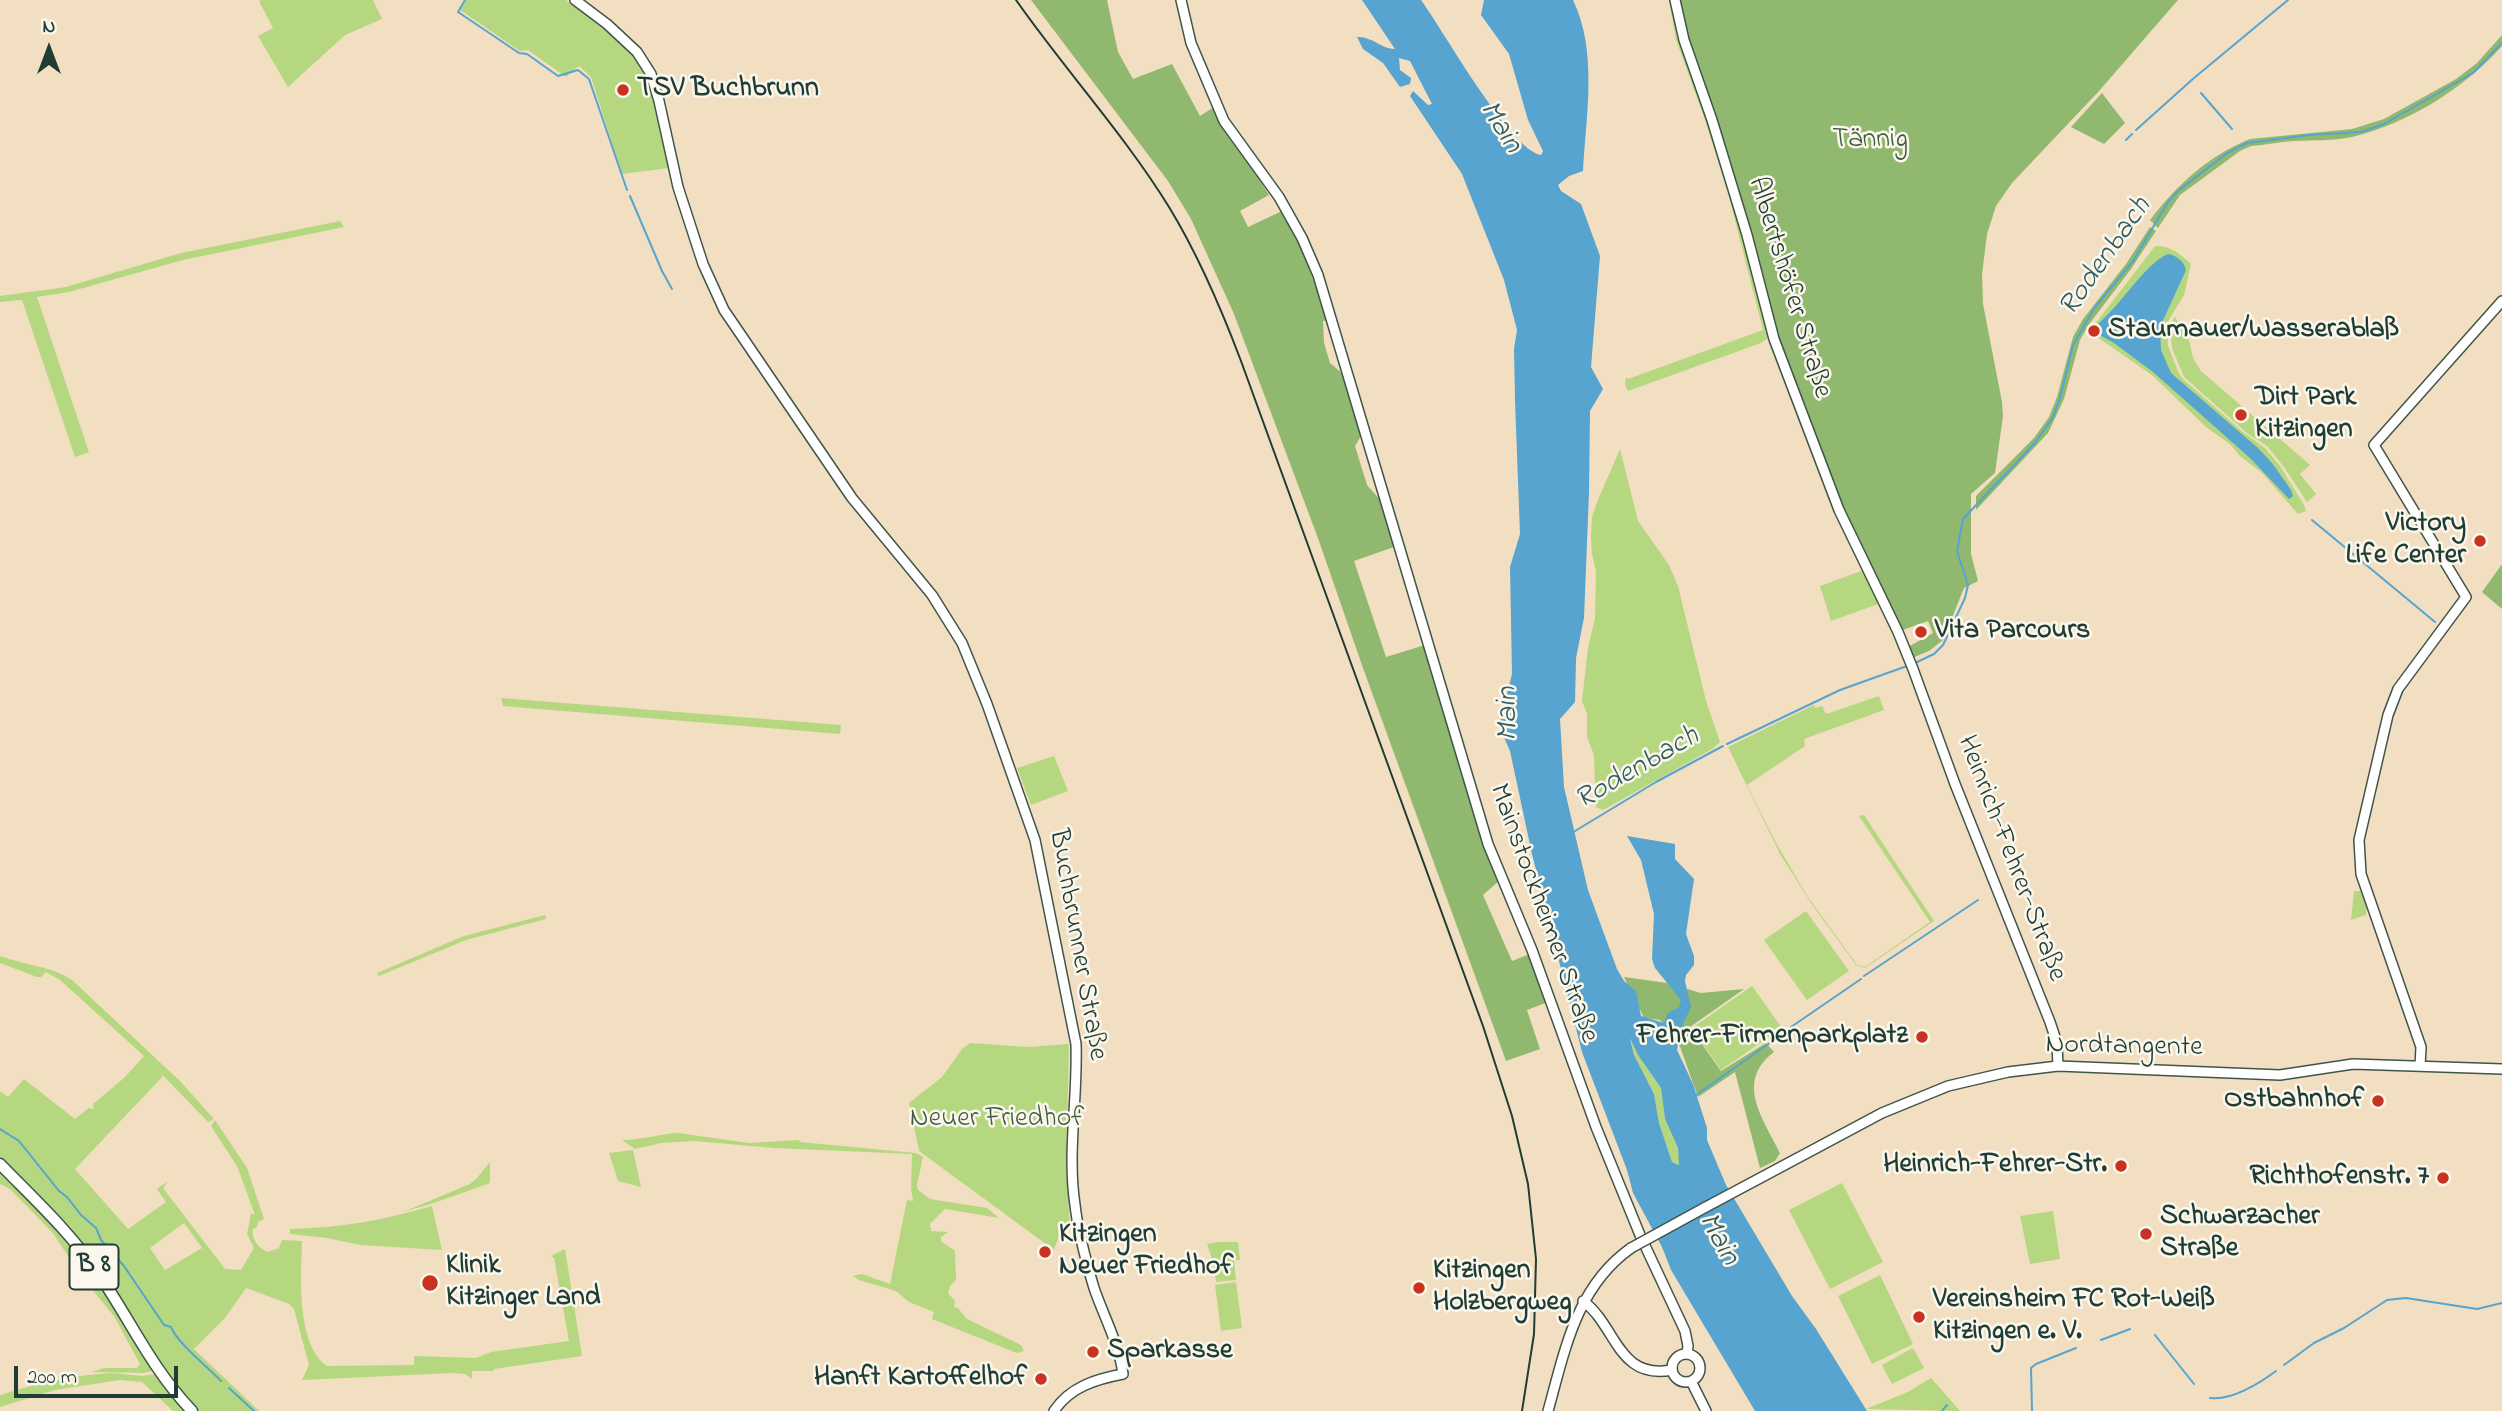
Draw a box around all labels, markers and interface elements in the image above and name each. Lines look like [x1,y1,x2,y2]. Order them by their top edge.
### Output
north arrow [14,14,84,84]
text: N [43,14,55,41]
place label: TSV Buchbrunn [637,73,819,107]
marker: TSV Buchbrunn [615,82,631,98]
water label: Main [1469,95,1529,161]
park label: Tännig [1832,124,1908,158]
street label: Albertshöfer Straße [1738,174,1838,402]
water label: Rodenbach [2053,192,2161,324]
place label: Staumauer/Wasserablaß [2108,314,2399,348]
marker: Staumauer/Wasserablaß [2086,323,2102,339]
place label: Dirt Park Kitzingen [2255,382,2356,448]
marker: Dirt Park Kitzingen [2233,407,2249,423]
place label: Victory Life Center [2346,508,2466,574]
marker: Victory Life Center [2472,533,2488,549]
place label: Vita Parcours [1935,615,2090,649]
marker: Vita Parcours [1913,624,1929,640]
water label: Main [1492,686,1528,742]
water label: Rodenbach [1570,720,1706,820]
street label: Heinrich-Fehrer-Straße [1948,731,2072,987]
street label: Mainstockheimer Straße [1480,780,1604,1048]
street label: Buchbrunner Straße [1039,827,1113,1063]
place label: Fehrer-Firmenparkplatz [1637,1020,1908,1054]
marker: Fehrer-Firmenparkplatz [1914,1029,1930,1045]
street label: Nordtangente [2045,1030,2203,1066]
place label: Ostbahnhof [2224,1084,2364,1118]
marker: Ostbahnhof [2370,1093,2386,1109]
park label: Neuer Friedhof [910,1103,1084,1137]
place label: Heinrich-Fehrer-Str. [1883,1149,2107,1183]
marker: Heinrich-Fehrer-Str. [2113,1158,2129,1174]
place label: Richthofenstr. 7 [2250,1161,2429,1195]
marker: Richthofenstr. 7 [2435,1170,2451,1186]
place label: Schwarzacher Straße [2160,1201,2320,1267]
water label: Main [1688,1207,1746,1273]
place label: Kitzingen Neuer Friedhof [1059,1219,1233,1285]
marker: Schwarzacher Straße [2138,1226,2154,1242]
road number: B 8 [70,1244,119,1290]
marker: Kitzingen Neuer Friedhof [1037,1244,1053,1260]
place label: Klinik Kitzinger Land [446,1250,600,1316]
place label: Kitzingen Holzbergweg [1433,1255,1572,1321]
marker: Klinik Kitzinger Land [420,1273,440,1293]
marker: Kitzingen Holzbergweg [1411,1280,1427,1296]
place label: Vereinsheim FC Rot-Weiß Kitzingen e. V. [1933,1284,2215,1350]
marker: Vereinsheim FC Rot-Weiß Kitzingen e. V. [1911,1309,1927,1325]
place label: Sparkasse [1107,1335,1232,1369]
marker: Sparkasse [1085,1344,1101,1360]
scale bar [18,1352,182,1396]
place label: Hanft Kartoffelhof [814,1362,1027,1396]
text: 200 m [27,1363,77,1393]
marker: Hanft Kartoffelhof [1033,1371,1049,1387]

